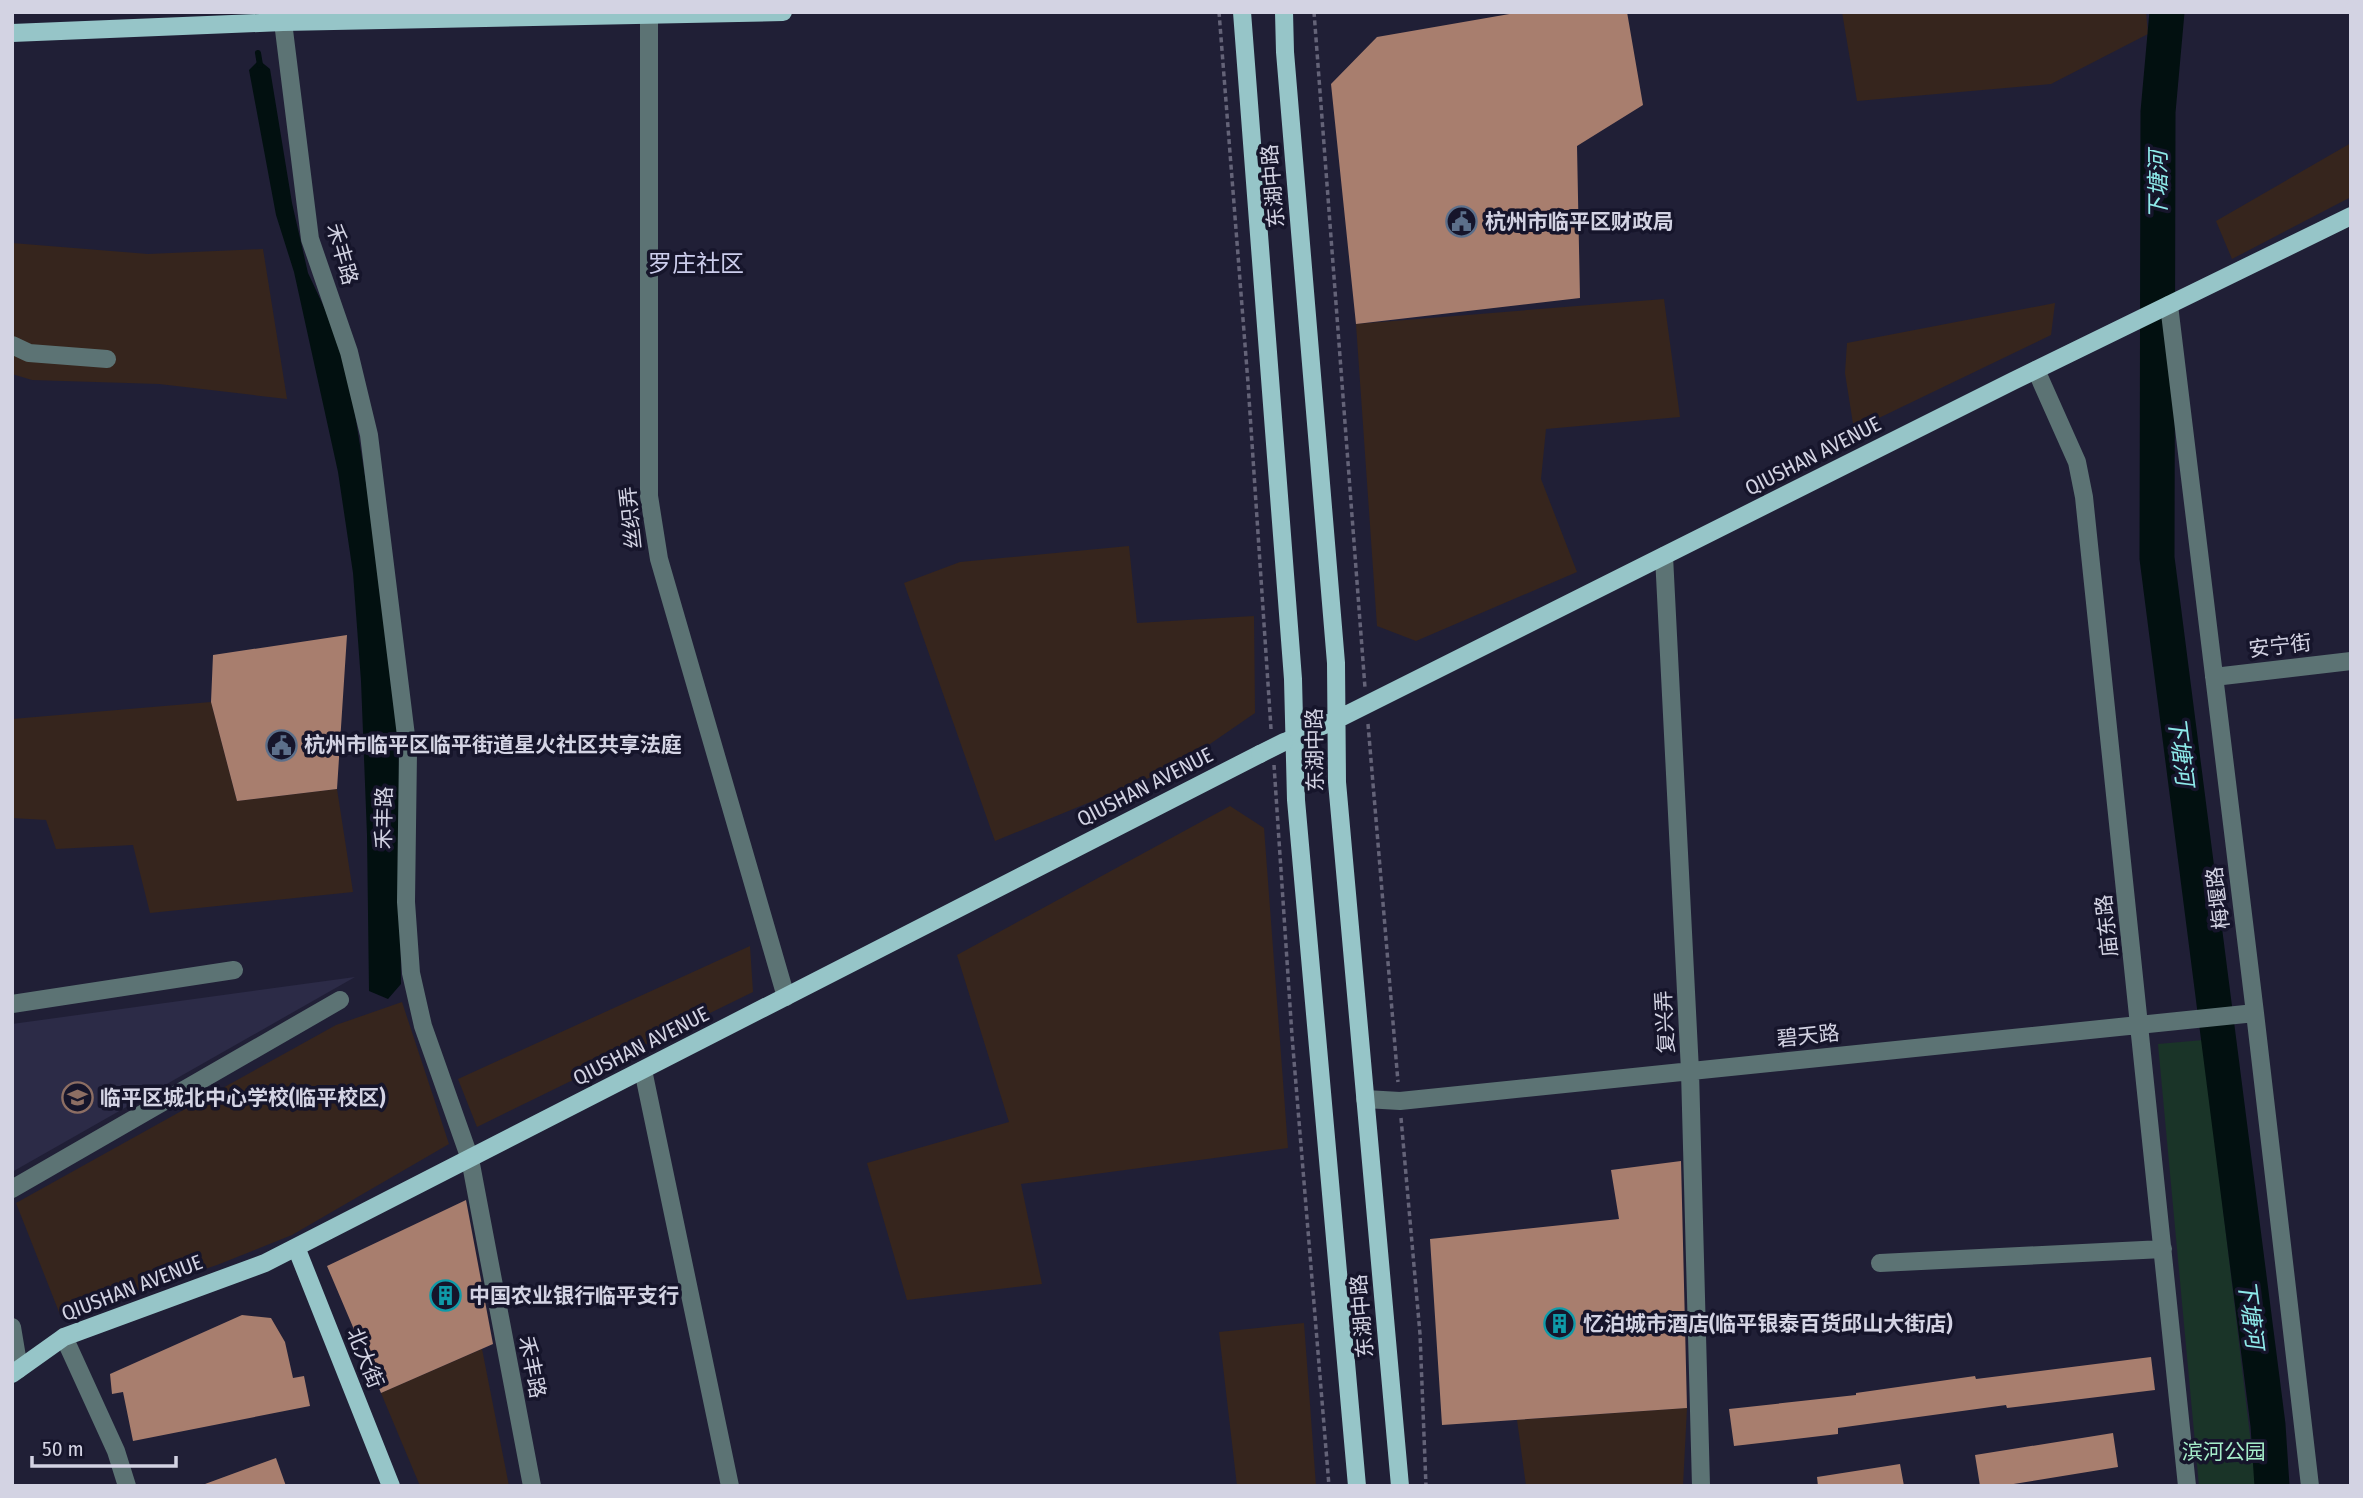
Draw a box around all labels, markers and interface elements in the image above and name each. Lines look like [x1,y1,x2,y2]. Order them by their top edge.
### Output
street label: 东湖中路 [1256,143,1290,229]
water label: 下塘河 [2144,147,2172,220]
public building icon: 杭州市临平区财政局 [1445,205,1479,239]
place label: 杭州市临平区财政局 [1485,209,1674,235]
street label: 禾丰路 [321,220,363,288]
district label: 罗庄社区 [648,250,744,278]
street label: QIUSHAN AVENUE [1741,411,1885,501]
street label: 丝织弄 [615,485,647,551]
street label: 安宁街 [2247,629,2313,663]
street label: 东湖中路 [1301,708,1329,792]
water label: 下塘河 [2163,715,2200,791]
public building icon: 杭州市临平区临平街道星火社区共享法庭 [264,728,298,762]
place label: 杭州市临平区临平街道星火社区共享法庭 [304,732,682,758]
street label: QIUSHAN AVENUE [1073,742,1217,832]
street label: 禾丰路 [370,786,398,850]
street label: 梅堰路 [2201,865,2235,931]
street label: 庙东路 [2091,893,2123,959]
street label: 复兴弄 [1650,990,1680,1054]
street label: QIUSHAN AVENUE [569,1001,713,1091]
street label: 碧天路 [1775,1020,1841,1052]
school or university icon: 临平区城北中心学校(临平校区) [60,1081,94,1115]
place label: 临平区城北中心学校(临平校区) [100,1085,386,1111]
street label: QIUSHAN AVENUE [58,1249,206,1327]
street label: 东湖中路 [1345,1273,1379,1359]
water label: 下塘河 [2233,1278,2270,1354]
building icon: 中国农业银行临平支行 [429,1279,463,1313]
place label: 中国农业银行临平支行 [469,1283,679,1309]
building icon: 忆泊城市酒店(临平银泰百货邱山大街店) [1543,1307,1577,1341]
place label: 忆泊城市酒店(临平银泰百货邱山大街店) [1583,1311,1953,1337]
street label: 北大街 [341,1324,389,1392]
street label: 禾丰路 [513,1334,551,1400]
scale bar [32,1424,175,1468]
text: 50 m [42,1436,84,1462]
park label: 滨河公园 [2182,1439,2266,1465]

